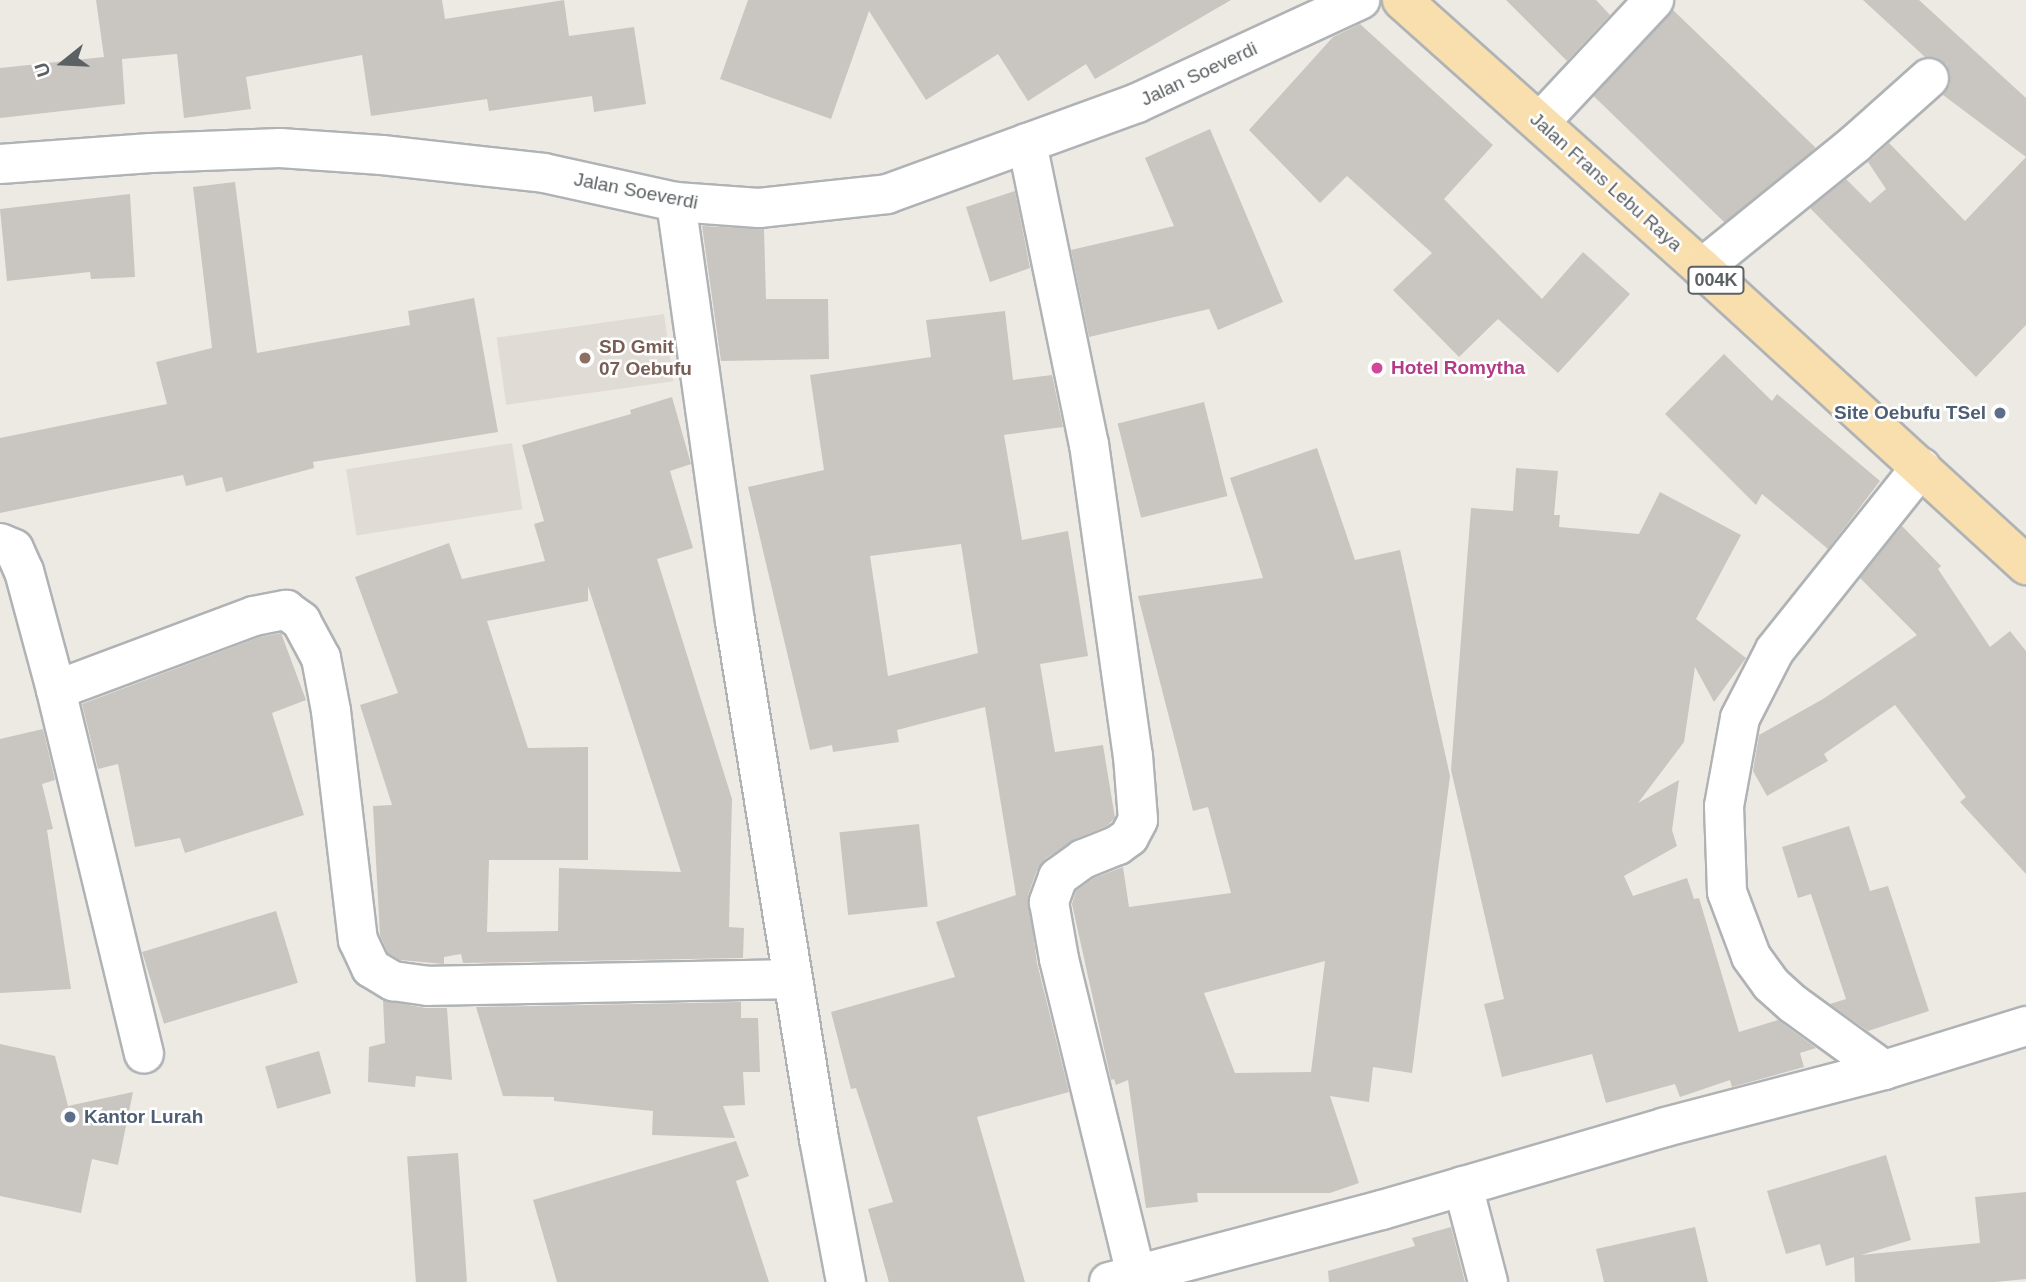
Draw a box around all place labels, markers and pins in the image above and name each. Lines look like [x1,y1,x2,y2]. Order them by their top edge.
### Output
place label: SD Gmit 07 Oebufu [599,336,692,380]
marker: SD Gmit 07 Oebufu [577,350,593,366]
place label: Hotel Romytha [1391,357,1525,379]
marker: Hotel Romytha [1369,360,1385,376]
place label: Site Oebufu TSel [1834,402,1986,424]
marker: Site Oebufu TSel [1992,405,2008,421]
place label: Kantor Lurah [84,1106,203,1128]
marker: Kantor Lurah [62,1109,78,1125]

